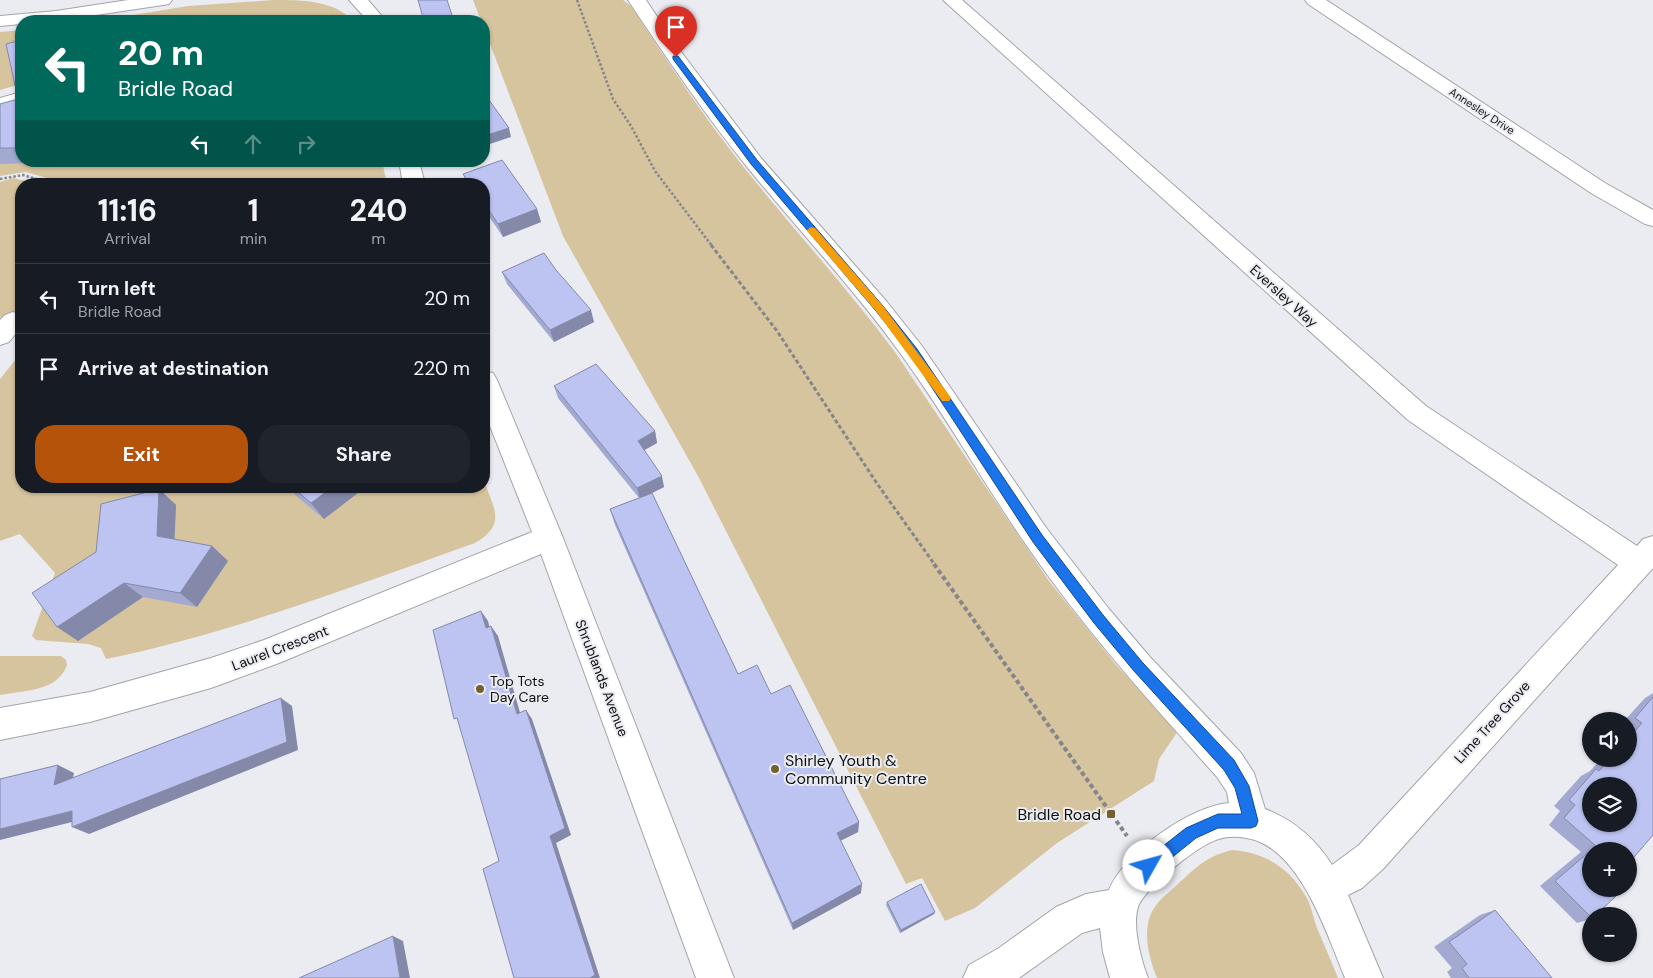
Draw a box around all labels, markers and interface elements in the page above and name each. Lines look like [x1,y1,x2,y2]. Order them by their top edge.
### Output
pin [655,6,697,57]
icon: arrive [662,13,690,41]
text: 20 m [118,30,204,76]
icon: left [35,35,100,100]
text: Bridle Road [118,74,233,103]
street label: Annesley Drive [1447,85,1517,137]
icon: left [186,130,214,158]
icon: ahead [239,130,267,158]
icon: right [292,130,320,158]
text: 11:16 [98,191,157,230]
text: 1 [248,191,259,230]
text: 240 [350,191,407,230]
text: Arrival [104,228,151,249]
text: min [240,228,267,249]
text: m [371,228,386,249]
street label: Eversley Way [1246,261,1322,331]
text: Turn left [78,276,156,301]
icon: left [35,285,63,313]
text: 20 m [424,286,470,311]
text: Bridle Road [78,301,162,322]
icon: arrive [35,355,63,383]
text: Arrive at destination [78,356,269,381]
text: 220 m [413,356,470,381]
button: Exit [35,425,248,483]
button: Share [258,425,470,483]
street label: Shrublands Avenue [571,617,633,739]
street label: Laurel Crescent [229,621,331,675]
place label: Top Tots Day Care [490,672,549,706]
street label: Lime Tree Grove [1450,677,1534,767]
marker: Top Tots Day Care [474,683,486,695]
map controls [1582,712,1637,962]
button: sound [1582,712,1637,767]
place label: Shirley Youth & Community Centre [785,750,927,789]
marker: Shirley Youth & Community Centre [769,763,781,775]
button: layers [1582,777,1637,832]
place label: Bridle Road [1017,804,1101,825]
marker: Bridle Road [1105,808,1117,820]
position arrow [1122,839,1174,891]
button: + [1582,842,1637,897]
button: − [1582,907,1637,962]

